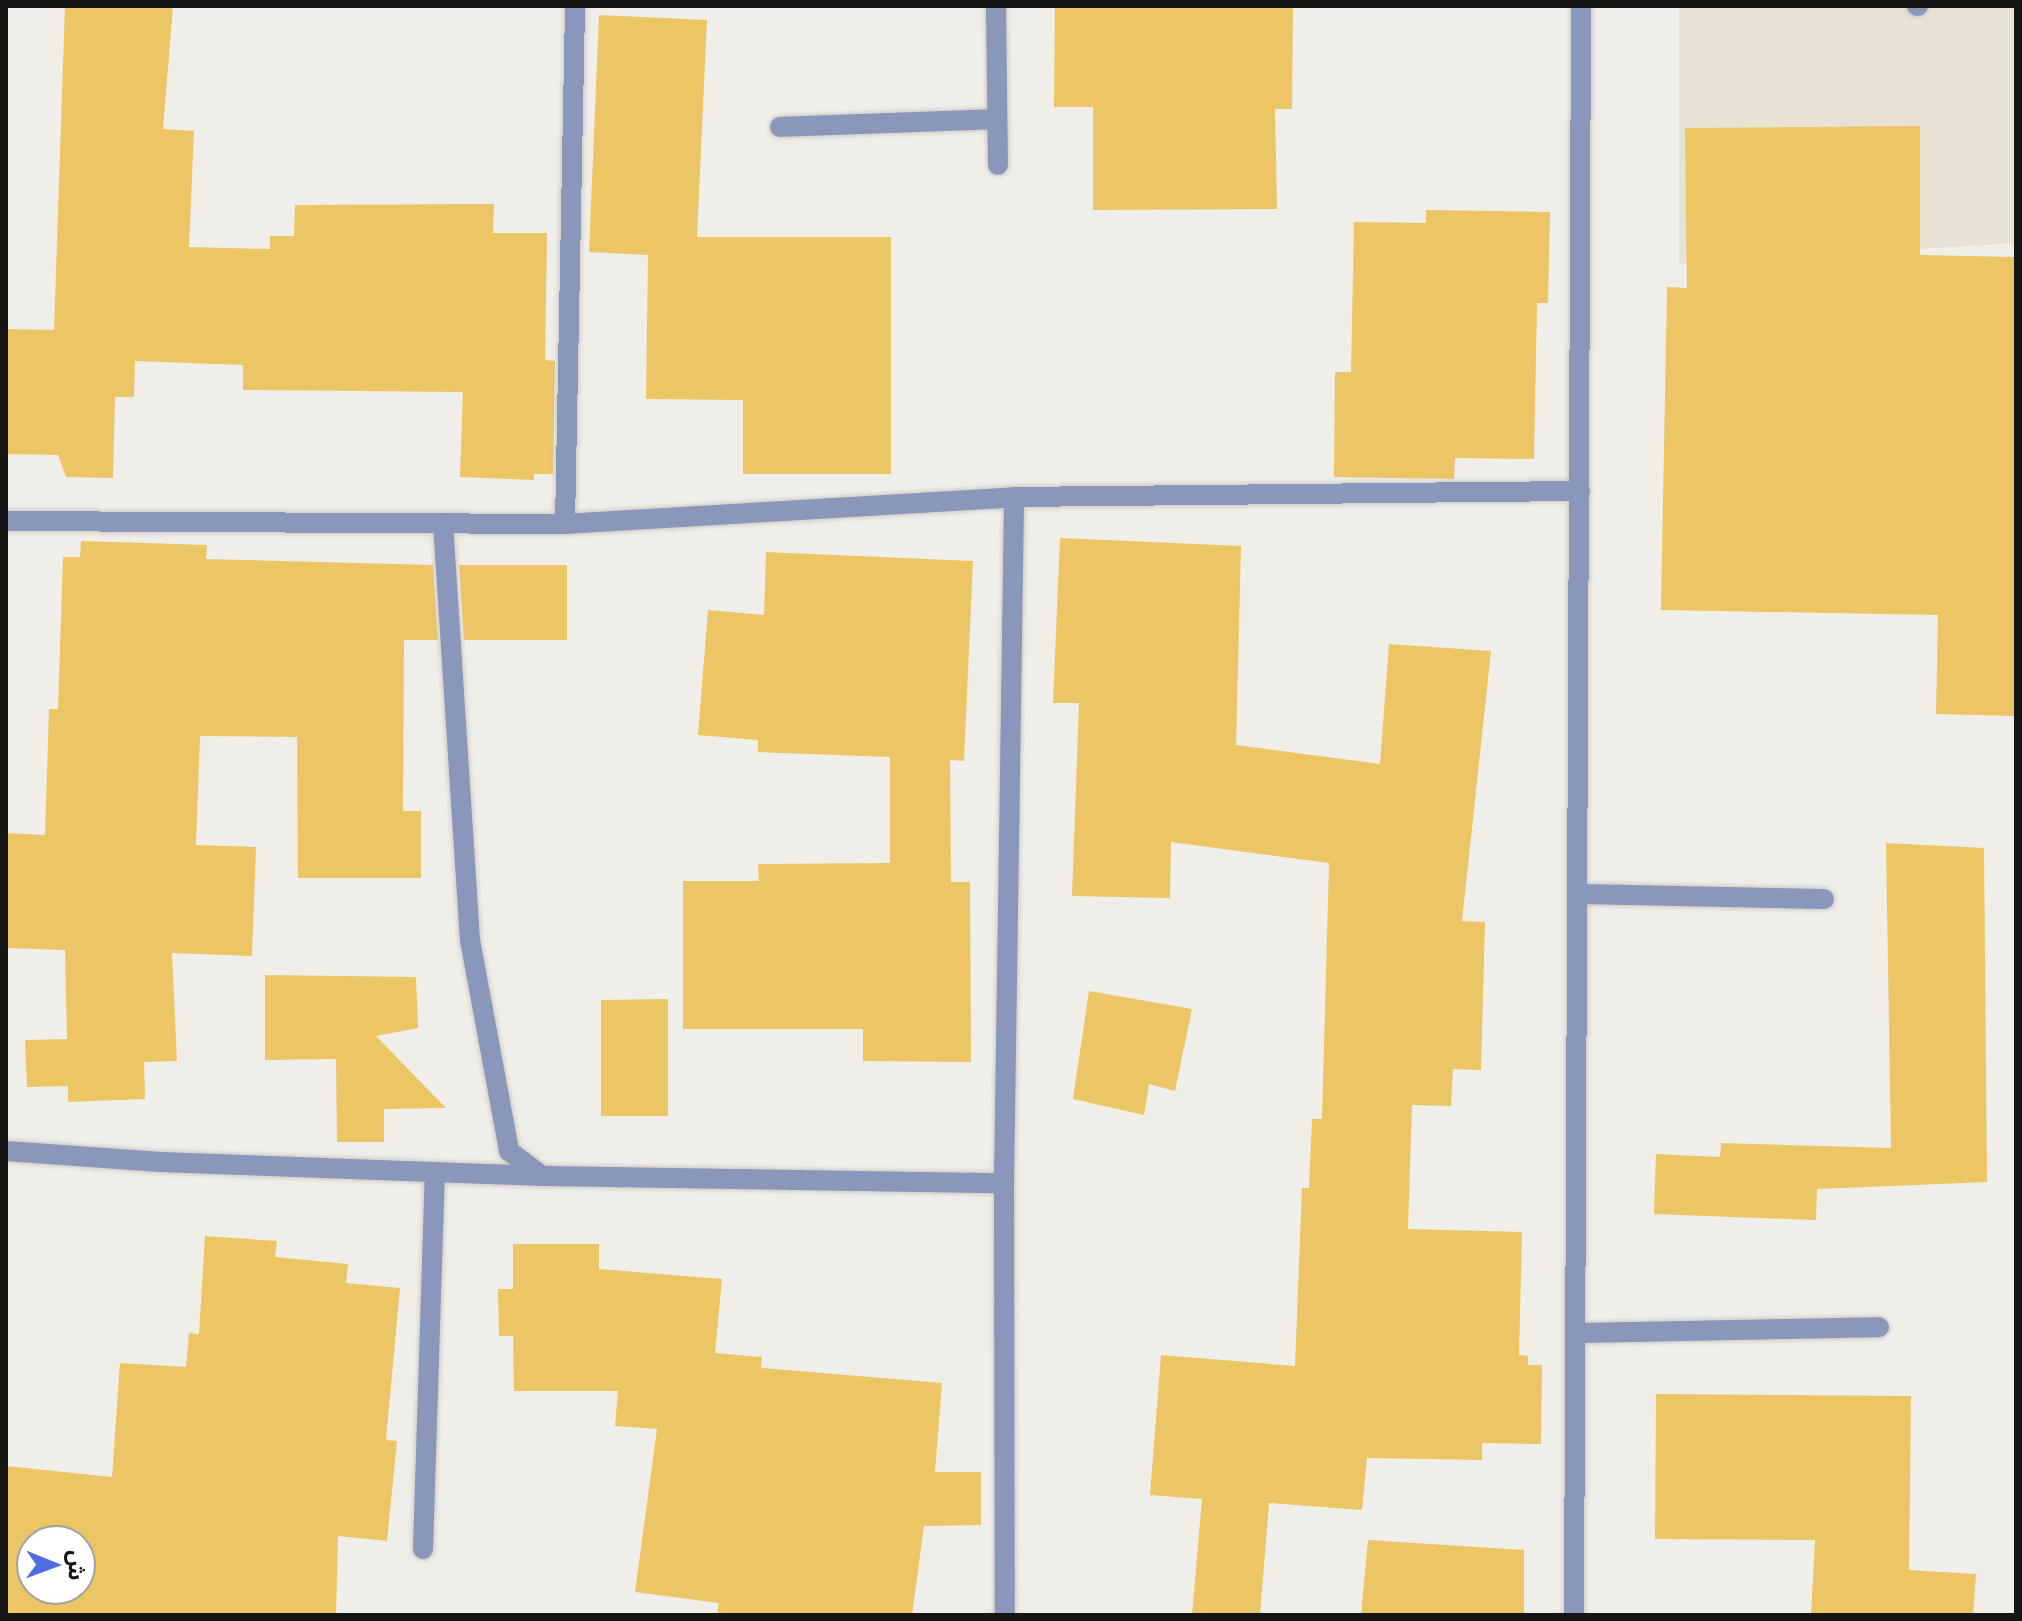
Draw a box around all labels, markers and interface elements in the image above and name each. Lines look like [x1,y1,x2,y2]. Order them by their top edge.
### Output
north arrow [16,1525,96,1605]
text: ش [63,1550,93,1581]

